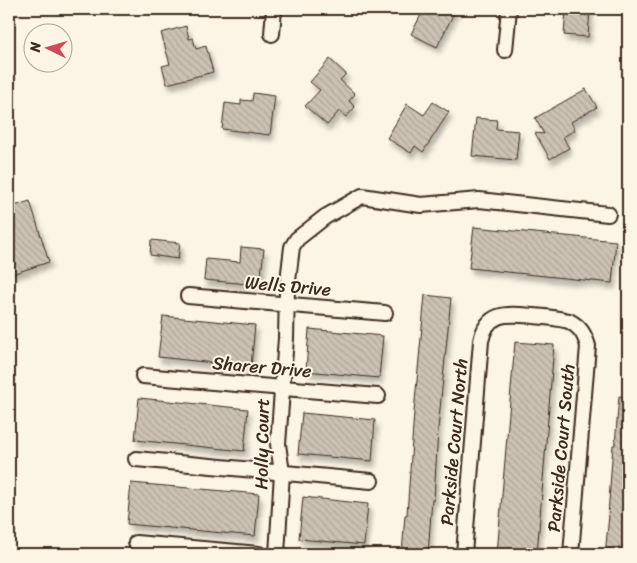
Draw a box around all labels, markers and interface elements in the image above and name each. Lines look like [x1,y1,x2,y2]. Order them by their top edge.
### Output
north arrow [22,22,72,72]
text: N [23,41,48,54]
street label: Wells Drive [244,266,332,306]
street label: Sharer Drive [211,347,313,387]
street label: Parkside Court North [431,357,477,527]
street label: Parkside Court South [538,363,584,533]
street label: Holly Court [245,398,279,490]

